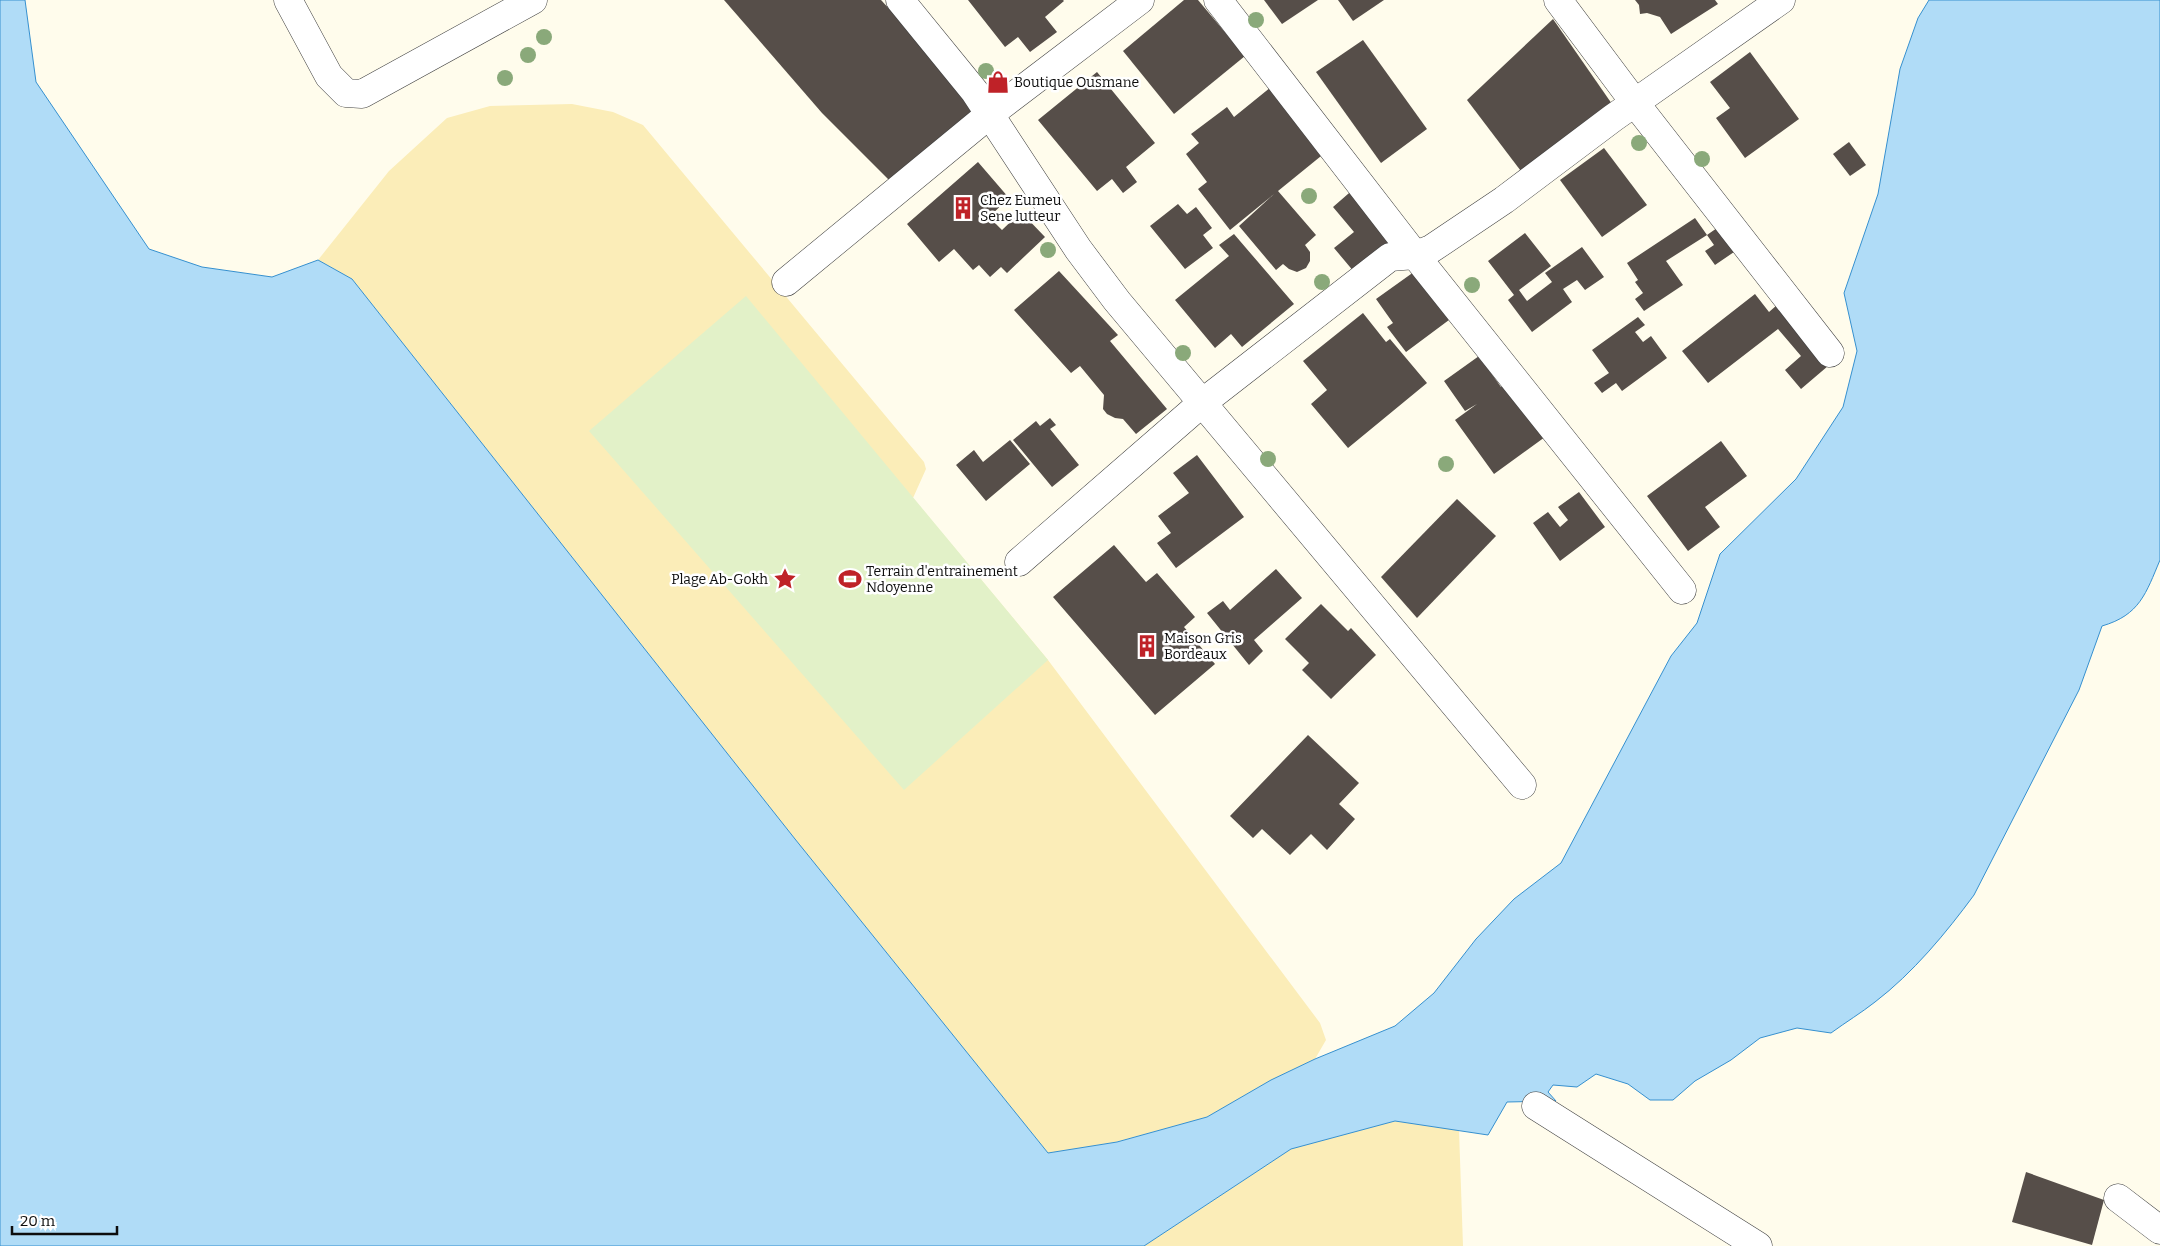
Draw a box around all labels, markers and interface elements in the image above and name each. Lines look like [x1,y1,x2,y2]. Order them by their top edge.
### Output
shop icon: Boutique Ousmane [985,69,1011,95]
place label: Boutique Ousmane [1014,74,1139,91]
place label: Chez Eumeu Sene lutteur [980,192,1062,225]
building icon: Chez Eumeu Sene lutteur [950,195,976,221]
place label: Terrain d'entrainement Ndoyenne [866,563,1018,596]
place icon: Plage Ab-Gokh [772,566,798,592]
sports icon: Terrain d'entrainement Ndoyenne [837,566,863,592]
place label: Plage Ab-Gokh [671,571,768,588]
place label: Maison Gris Bordeaux [1164,630,1242,663]
building icon: Maison Gris Bordeaux [1134,633,1160,659]
scale bar [12,1204,118,1236]
text: 20 m [20,1212,56,1230]

